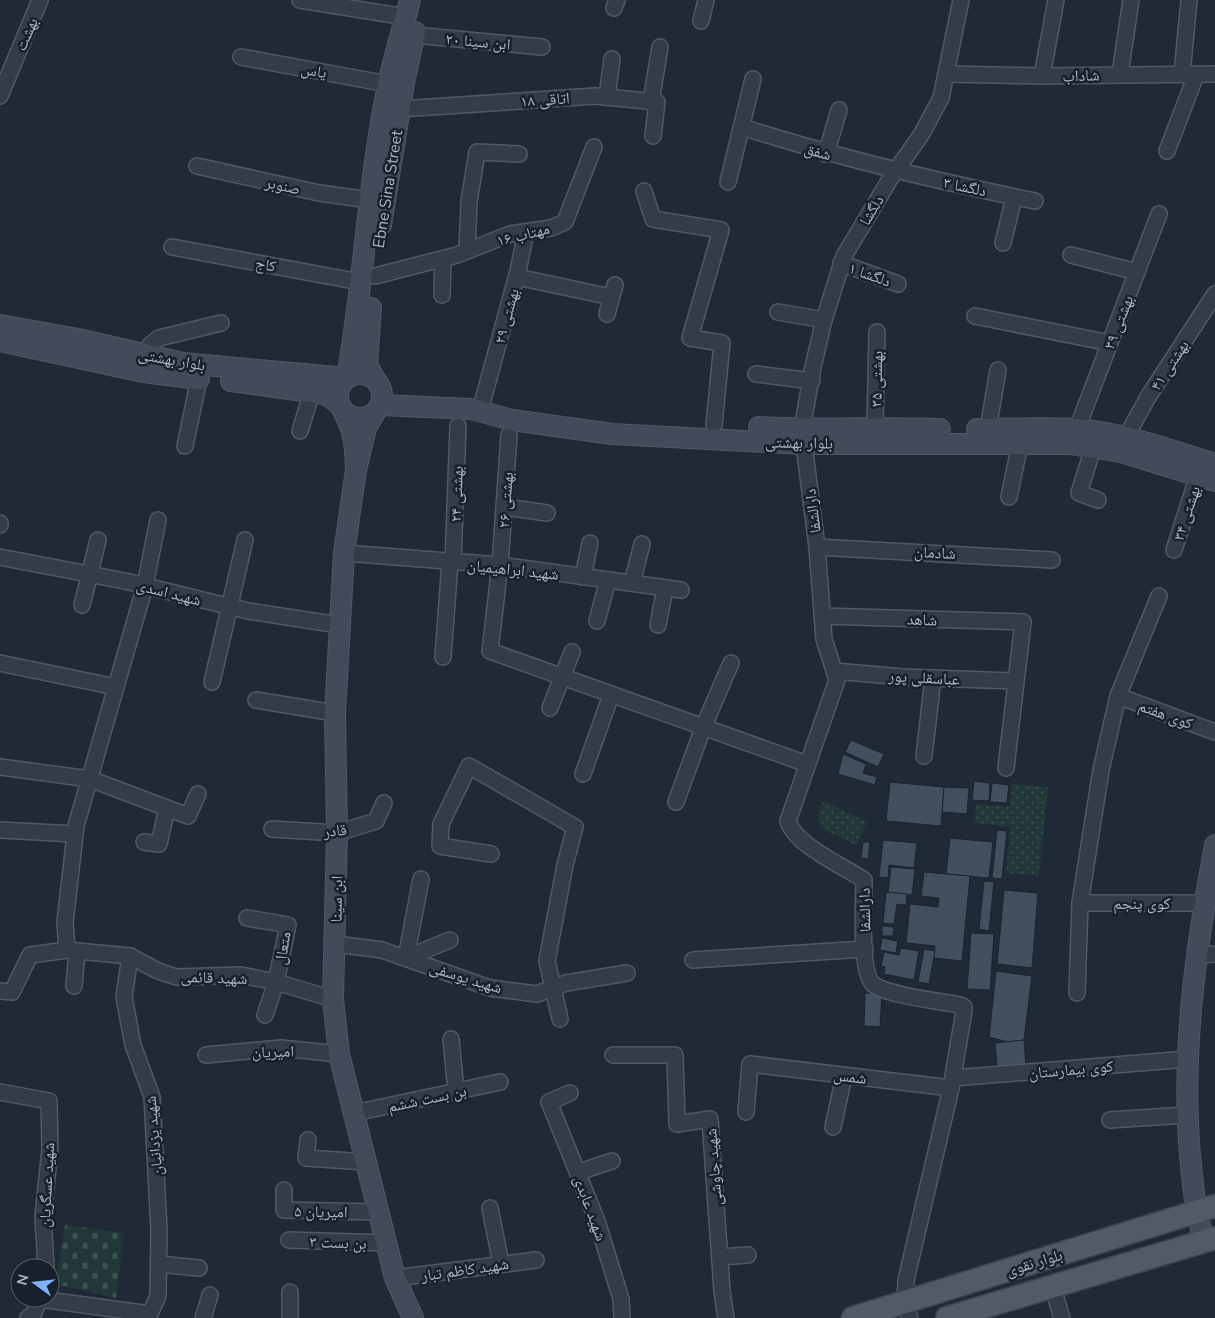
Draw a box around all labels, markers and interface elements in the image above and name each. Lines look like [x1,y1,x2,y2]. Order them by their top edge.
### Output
street label: بهشت [10,14,44,54]
street label: ابن سینا ۲۰ [444,28,511,56]
street label: یاس [299,58,328,84]
street label: شاداب [1062,64,1100,88]
street label: اتاقی ۱۸ [520,87,571,113]
street label: Ebne Sina Street [368,128,408,250]
street label: شفق [802,138,834,166]
street label: صنوبر [262,171,302,200]
street label: دلگشا ۳ [941,172,988,202]
street label: دلگشا [854,191,890,230]
street label: مهتاب ۱۶ [494,218,552,252]
street label: کاج [253,252,278,278]
street label: دلگشا ۱ [846,257,894,293]
street label: بهشتی ۲۹ [489,286,525,346]
street label: بهشتی ۳۹ [1099,292,1139,353]
street label: بهشتی ۴۱ [1145,336,1194,395]
street label: بلوار بهشتی [137,343,207,377]
street label: بهشتی ۳۵ [866,351,888,407]
street label: بلوار بهشتی [765,431,833,455]
street label: بهشتی ۲۴ [445,465,469,523]
street label: بهشتی ۲۶ [493,471,519,529]
street label: بهشتی ۳۴ [1168,483,1206,544]
street label: دارالشفا [799,487,827,534]
street label: شادمان [913,541,956,565]
street label: شهید ابراهیمیان [466,554,560,586]
street label: شهید اسدی [134,574,203,612]
street label: شاهد [906,608,937,632]
street label: عباسقلی پور [887,665,960,691]
street label: کوی هفتم [1135,695,1196,735]
street label: قادر [321,819,348,843]
street label: ابن سینا [326,875,348,923]
street label: دارالشفا [854,887,876,932]
street label: کوی پنجم [1113,893,1171,915]
street label: متعال [269,930,297,966]
street label: شهید یوسفی [427,957,505,999]
street label: شهید قائمی [180,966,248,990]
street label: امیریان [252,1041,294,1063]
street label: کوی بیمارستان [1028,1055,1115,1085]
street label: شمس [832,1064,868,1090]
street label: بن بست ششم [386,1080,468,1118]
street label: شهید یزدانیان [140,1095,168,1177]
street label: شهید چاوشی [700,1128,728,1206]
street label: شهید عسگریان [34,1142,60,1228]
street label: شهید عابدی [568,1173,612,1244]
street label: امیریان ۵ [294,1201,348,1223]
street label: بن بست ۳ [309,1231,367,1255]
street label: بلوار نقوی [1003,1244,1065,1282]
street label: شهید کاظم تبار [419,1253,510,1287]
north arrow [10,1258,60,1308]
text: N [12,1272,33,1287]

